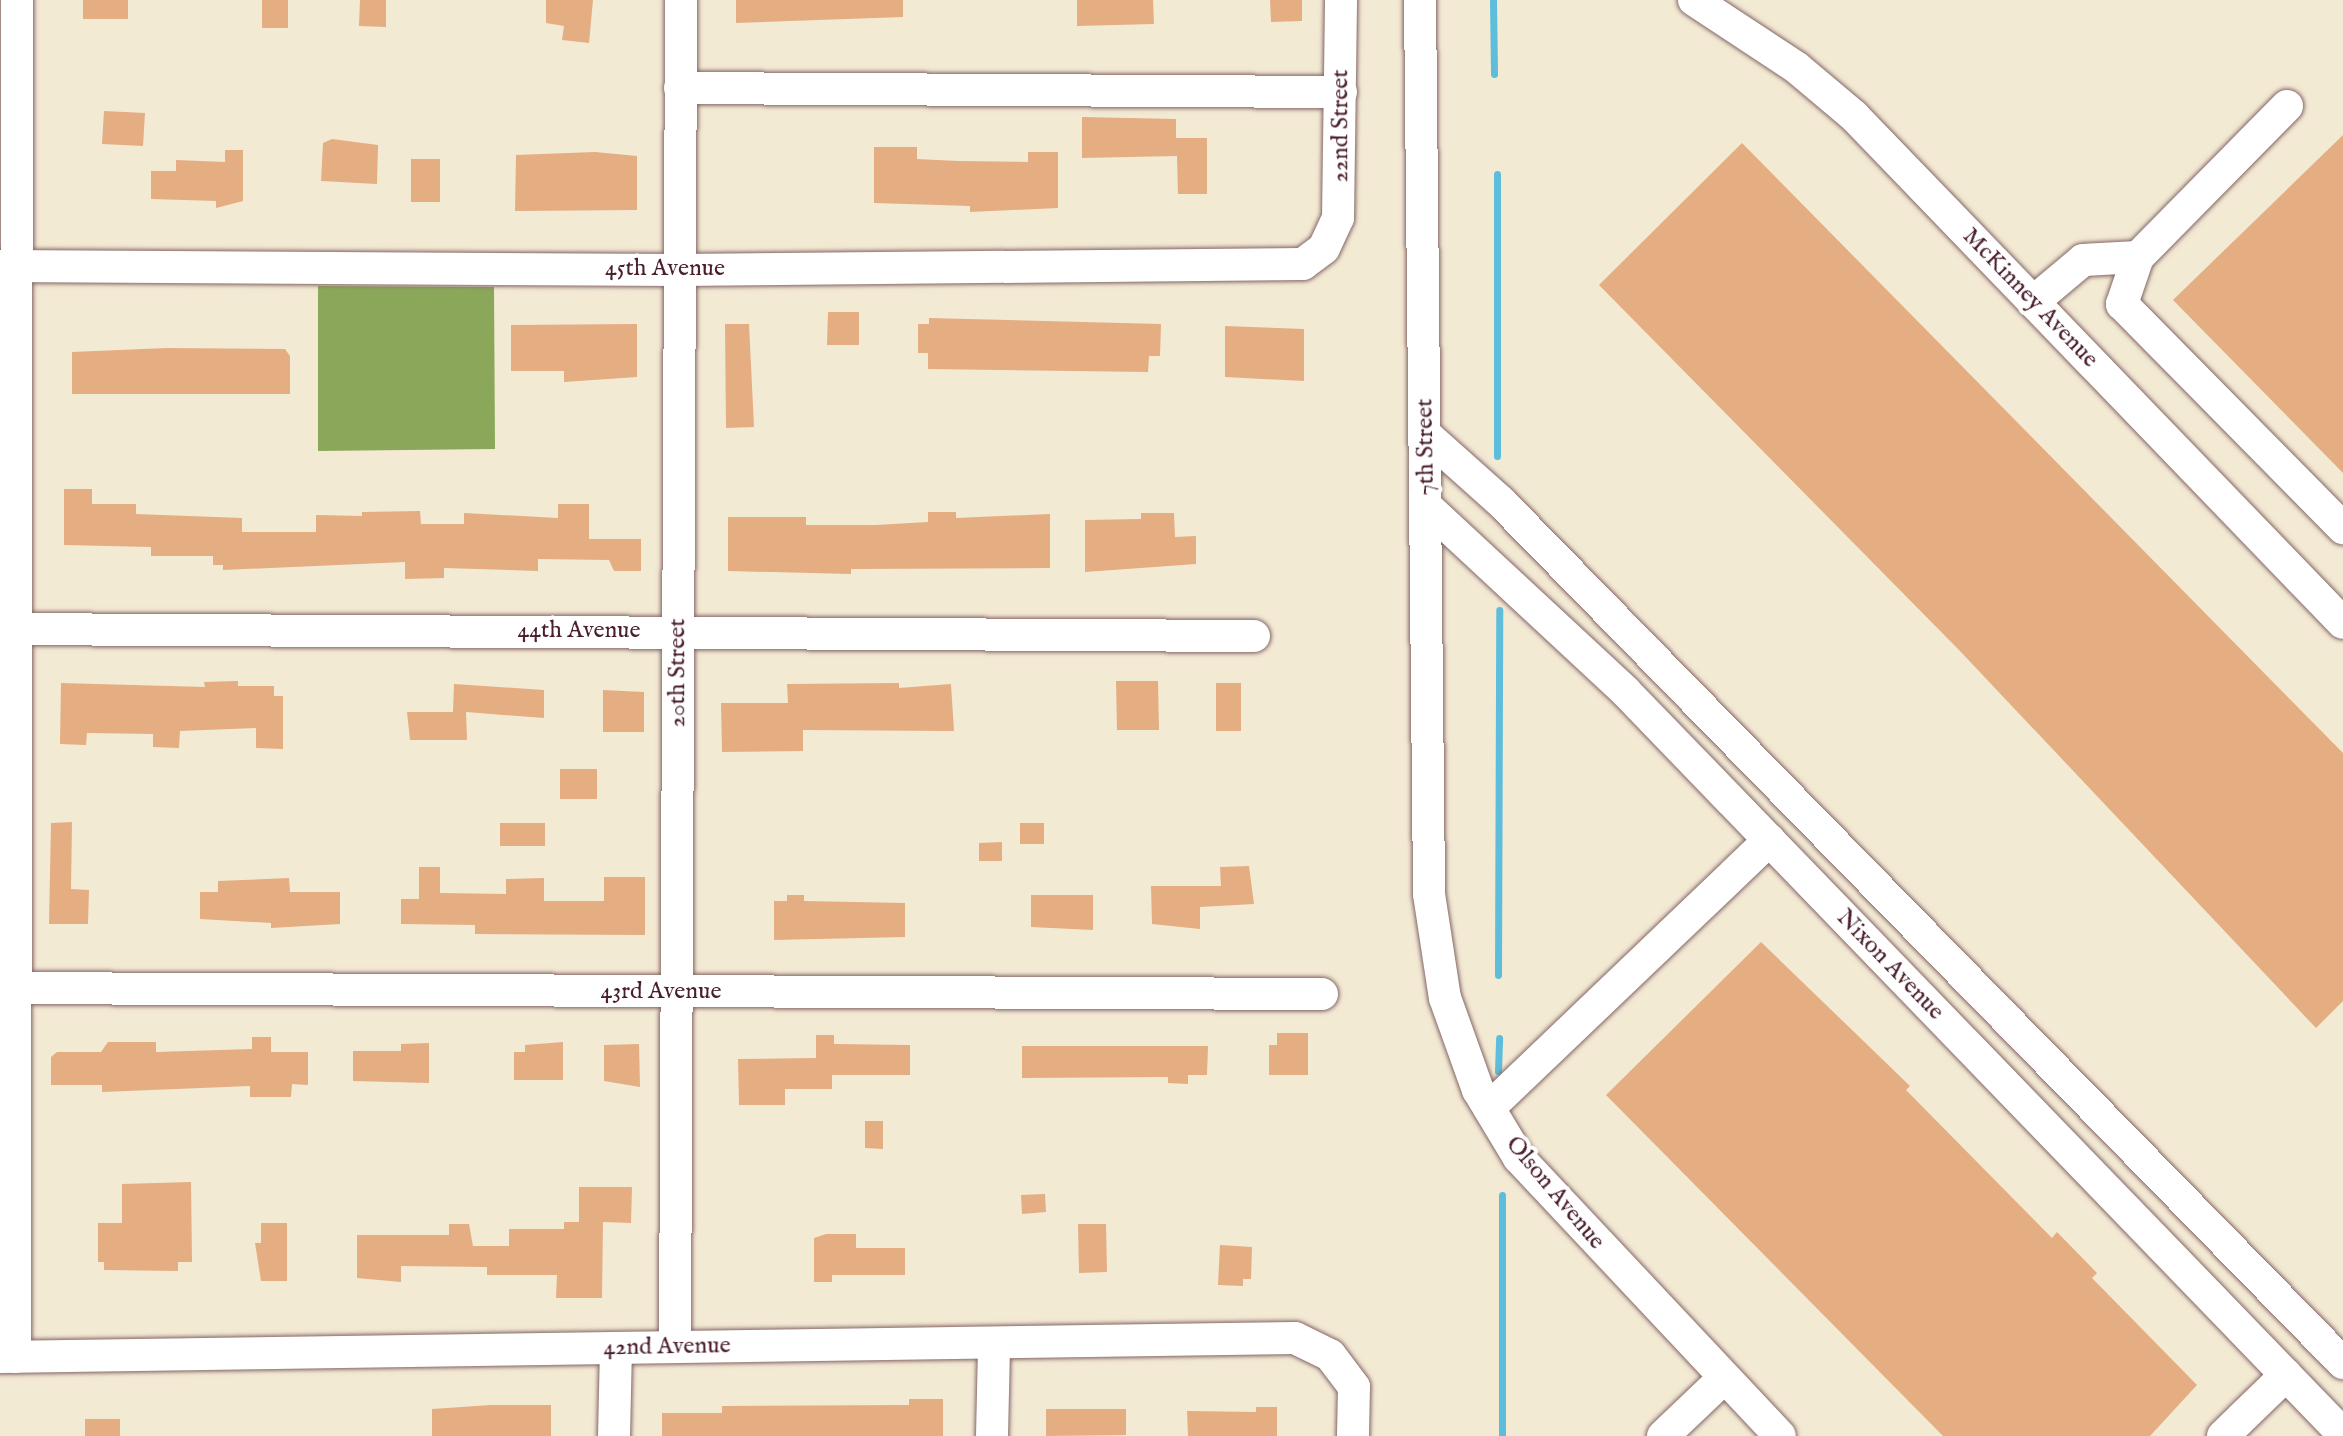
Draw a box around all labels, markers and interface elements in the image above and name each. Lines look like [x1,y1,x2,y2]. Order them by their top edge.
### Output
street label: 22nd Street [1327,70,1355,182]
street label: McKinney Avenue [1956,222,2104,374]
street label: 45th Avenue [605,255,725,283]
street label: 7th Street [1411,398,1441,496]
street label: 44th Avenue [517,617,641,645]
street label: 20th Street [664,619,692,727]
street label: Nixon Avenue [1830,904,1950,1026]
street label: 43rd Avenue [601,978,721,1006]
street label: Olson Avenue [1499,1130,1611,1256]
street label: 42nd Avenue [603,1331,731,1363]

